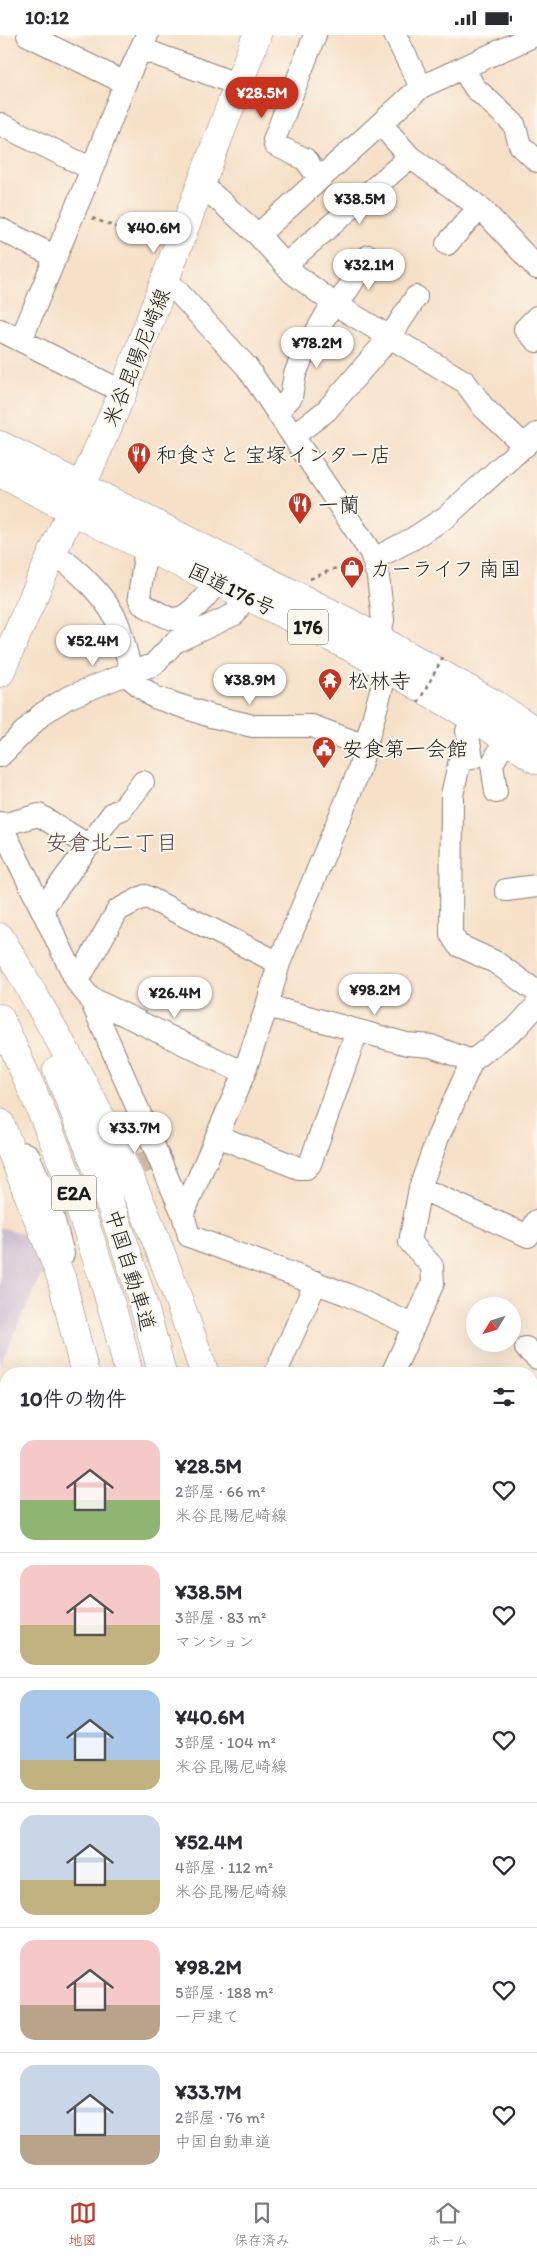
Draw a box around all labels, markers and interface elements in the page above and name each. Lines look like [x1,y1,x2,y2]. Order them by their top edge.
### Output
text: 10:12 [25,6,69,29]
pin: ¥28.5M [221,77,303,119]
text: ¥28.5M [236,83,288,102]
pin: ¥38.5M [319,183,401,225]
text: ¥38.5M [334,189,386,208]
pin: ¥40.6M [113,211,195,254]
text: ¥40.6M [127,218,181,237]
pin: ¥32.1M [328,249,410,291]
text: ¥32.1M [344,255,394,274]
street label: 米谷昆陽尼崎線 [97,284,175,430]
pin: ¥78.2M [276,327,358,369]
text: ¥78.2M [292,333,342,352]
restaurant icon: 和食さと 宝塚インター店 [126,441,152,475]
place label: 和食さと 宝塚インター店 [156,442,391,467]
restaurant icon: 一蘭 [287,491,313,525]
place label: 一蘭 [318,492,360,517]
shop icon: カーライフ 南国 [339,555,365,589]
place label: カーライフ 南国 [370,556,521,581]
street label: 国道176号 [184,557,280,621]
road number: 176 [288,609,328,645]
pin: ¥52.4M [52,625,134,667]
text: ¥52.4M [67,631,119,650]
pin: ¥38.9M [209,663,291,706]
temple icon: 松林寺 [317,667,343,701]
place label: 松林寺 [348,668,411,693]
text: ¥38.9M [224,670,276,689]
public building icon: 安食第一会館 [311,735,337,769]
place label: 安食第一会館 [342,736,468,761]
district label: 安倉北二丁目 [46,829,178,856]
pin: ¥98.2M [334,973,416,1016]
pin: ¥26.4M [134,977,216,1019]
text: ¥98.2M [349,980,401,999]
text: ¥26.4M [149,983,201,1002]
pin: ¥33.7M [94,1111,176,1154]
text: ¥33.7M [110,1118,160,1137]
road number: E2A [52,1175,96,1211]
street label: 中国自動車道 [101,1206,161,1334]
north arrow [466,1297,521,1353]
map controls [466,1297,521,1352]
icon: filters [490,1383,518,1411]
text: 10件の物件 [20,1386,127,1411]
text: ¥28.5M [175,1453,242,1478]
icon: home [60,1460,120,1520]
icon: heart [490,1476,518,1504]
text: 2部屋 · 66 m² [175,1482,265,1501]
text: 米谷昆陽尼崎線 [175,1506,287,1525]
text: ¥38.5M [175,1579,242,1604]
icon: home [60,1585,120,1645]
icon: heart [490,1601,518,1629]
text: 3部屋 · 83 m² [175,1608,266,1627]
text: マンション [175,1632,254,1651]
text: ¥40.6M [175,1704,245,1729]
icon: home [60,1710,120,1770]
icon: heart [490,1726,518,1754]
text: 3部屋 · 104 m² [175,1733,276,1752]
text: 米谷昆陽尼崎線 [175,1757,287,1776]
text: ¥52.4M [175,1829,243,1854]
icon: home [60,1835,120,1895]
icon: heart [490,1851,518,1879]
text: 4部屋 · 112 m² [175,1858,273,1877]
text: 米谷昆陽尼崎線 [175,1882,287,1901]
text: ¥98.2M [175,1954,242,1979]
icon: home [60,1960,120,2020]
icon: heart [490,1976,518,2004]
text: 5部屋 · 188 m² [175,1983,273,2002]
text: 一戸建て [175,2007,239,2026]
text: ¥33.7M [175,2079,242,2104]
icon: home [60,2085,120,2145]
icon: heart [490,2101,518,2129]
text: 2部屋 · 76 m² [175,2108,265,2127]
text: 中国自動車道 [175,2132,271,2151]
tab: 地図 [69,2199,97,2249]
tab: 保存済み [234,2199,290,2249]
tab: ホーム [427,2199,468,2249]

